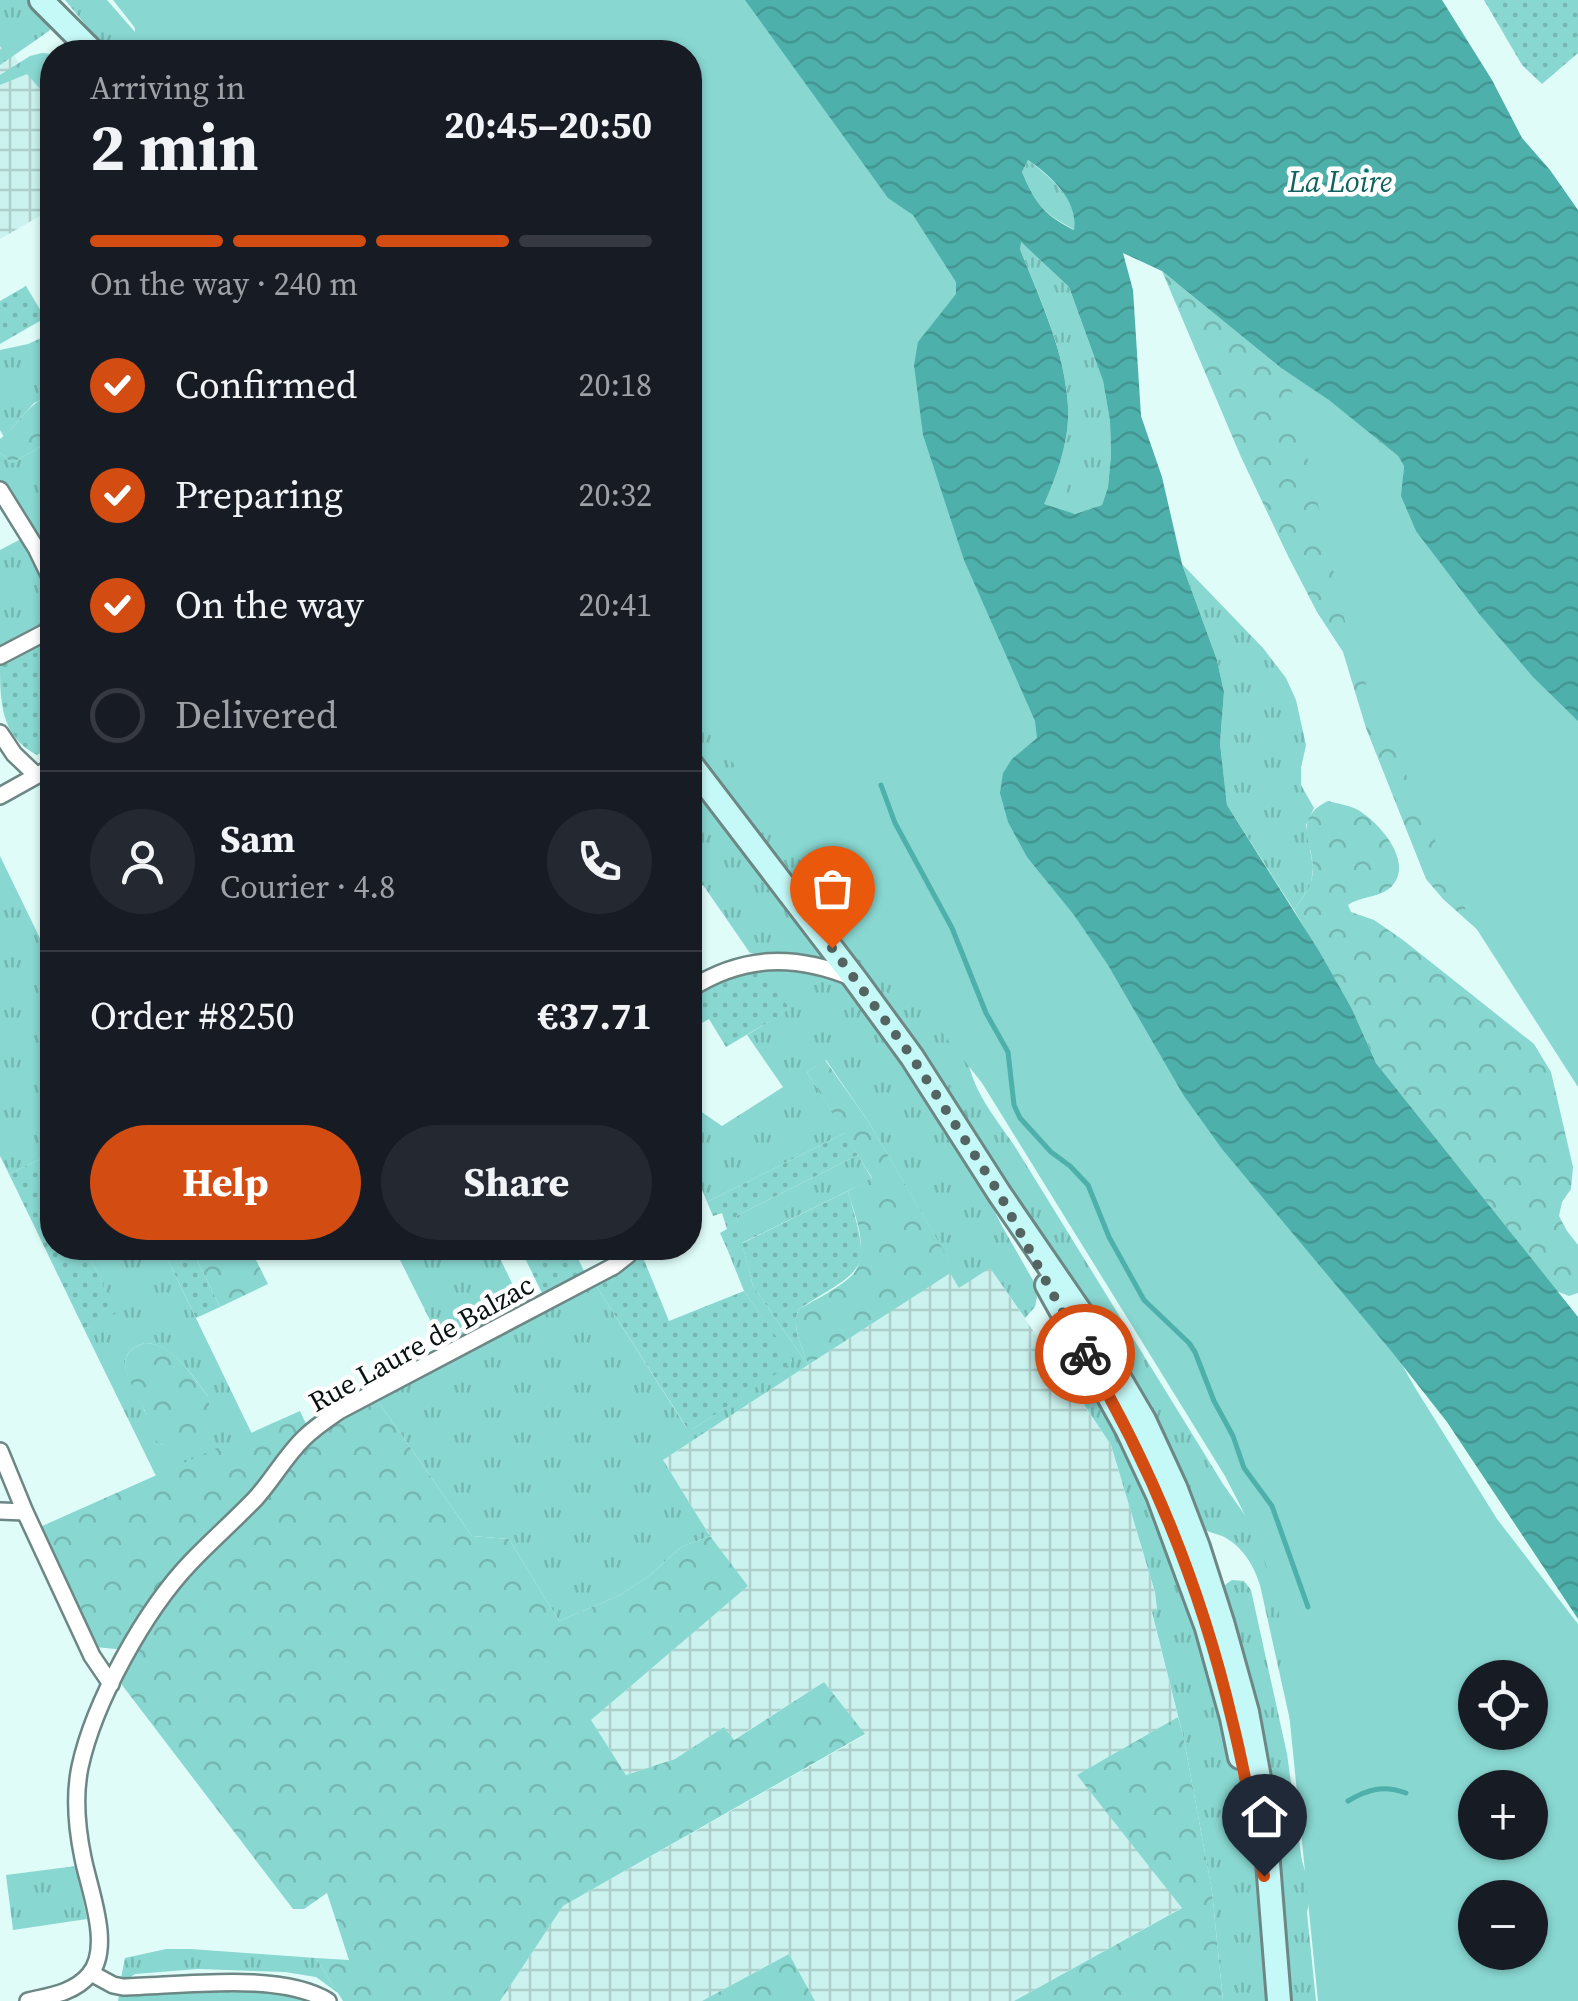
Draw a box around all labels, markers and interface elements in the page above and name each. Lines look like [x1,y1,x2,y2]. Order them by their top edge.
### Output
text: Arriving in [90,66,245,110]
text: 20:45–20:50 [444,99,652,151]
text: 2 min [90,103,259,192]
water label: La Loire [1287,161,1392,202]
text: On the way · 240 m [90,262,358,306]
icon: check [90,358,145,413]
text: Confirmed [175,359,357,411]
text: 20:18 [578,363,652,407]
icon: check [90,468,145,523]
text: Preparing [175,469,343,521]
text: 20:32 [578,473,652,517]
icon: check [90,578,145,633]
text: On the way [175,579,364,631]
text: 20:41 [578,583,652,627]
text: Delivered [175,689,338,741]
button: person [90,809,195,914]
button: phone [547,809,652,914]
text: Sam [220,813,295,865]
pin [790,846,875,949]
icon: bag [805,861,860,916]
text: Courier · 4.8 [220,865,395,909]
text: Order #8250 [90,990,294,1042]
text: €37.71 [538,990,652,1042]
button: Help [90,1125,361,1240]
button: Share [381,1125,652,1240]
street label: Rue Laure de Balzac [302,1265,540,1421]
courier [1035,1304,1135,1404]
icon: bike [1058,1327,1113,1382]
map controls [1458,1660,1548,1970]
button: locate [1458,1660,1548,1750]
button: + [1458,1770,1548,1860]
pin [1222,1774,1307,1877]
icon: home [1237,1789,1292,1844]
button: − [1458,1880,1548,1970]

